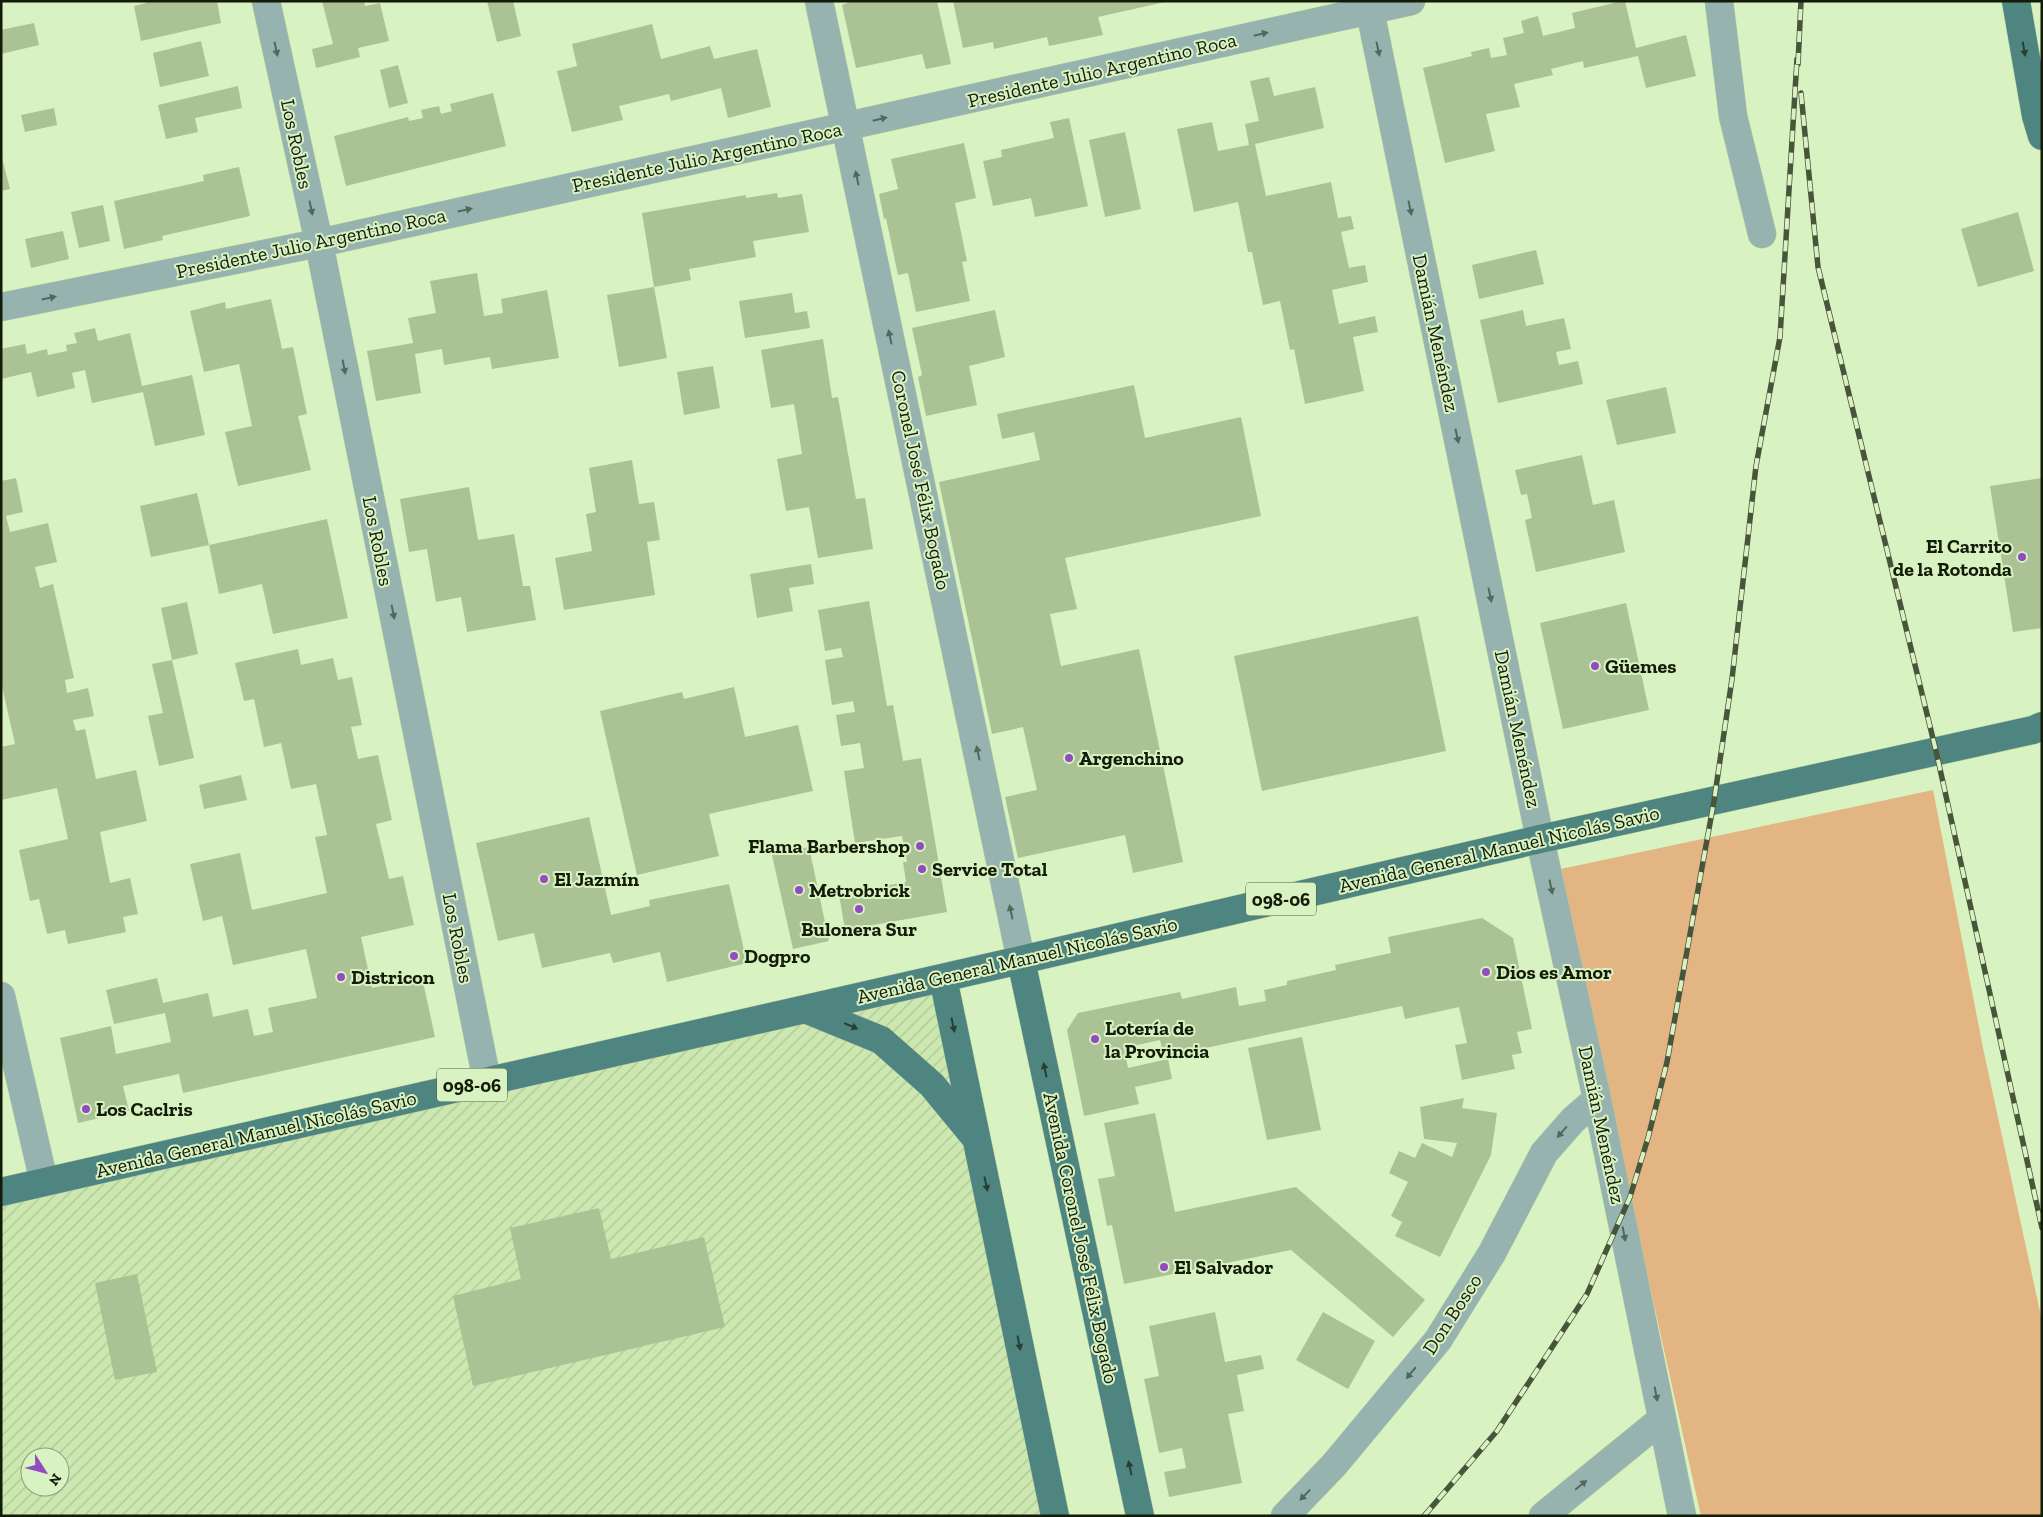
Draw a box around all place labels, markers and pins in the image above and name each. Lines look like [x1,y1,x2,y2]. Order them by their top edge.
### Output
place label: El Carrito de la Rotonda [1893,534,2013,581]
marker: El Carrito de la Rotonda [2016,551,2028,563]
place label: Güemes [1605,654,1676,678]
marker: Güemes [1589,660,1601,672]
place label: Argenchino [1079,746,1184,770]
marker: Argenchino [1063,752,1075,764]
place label: Flama Barbershop [748,834,910,858]
marker: Flama Barbershop [914,840,926,852]
place label: Service Total [932,857,1048,881]
marker: Service Total [916,863,928,875]
place label: El Jazmín [554,867,639,891]
marker: El Jazmín [538,873,550,885]
place label: Metrobrick [809,878,910,902]
marker: Metrobrick [793,884,805,896]
marker: Bulonera Sur [853,903,865,915]
place label: Bulonera Sur [801,917,917,941]
place label: Dogpro [744,944,811,968]
marker: Dogpro [728,950,740,962]
place label: Dios es Amor [1496,960,1612,984]
place label: Districon [351,965,435,989]
marker: Dios es Amor [1480,966,1492,978]
marker: Districon [335,971,347,983]
place label: Lotería de la Provincia [1105,1016,1209,1063]
marker: Lotería de la Provincia [1089,1033,1101,1045]
place label: Los Caclris [96,1097,193,1121]
marker: Los Caclris [80,1103,92,1115]
place label: El Salvador [1174,1255,1273,1279]
marker: El Salvador [1158,1261,1170,1273]

